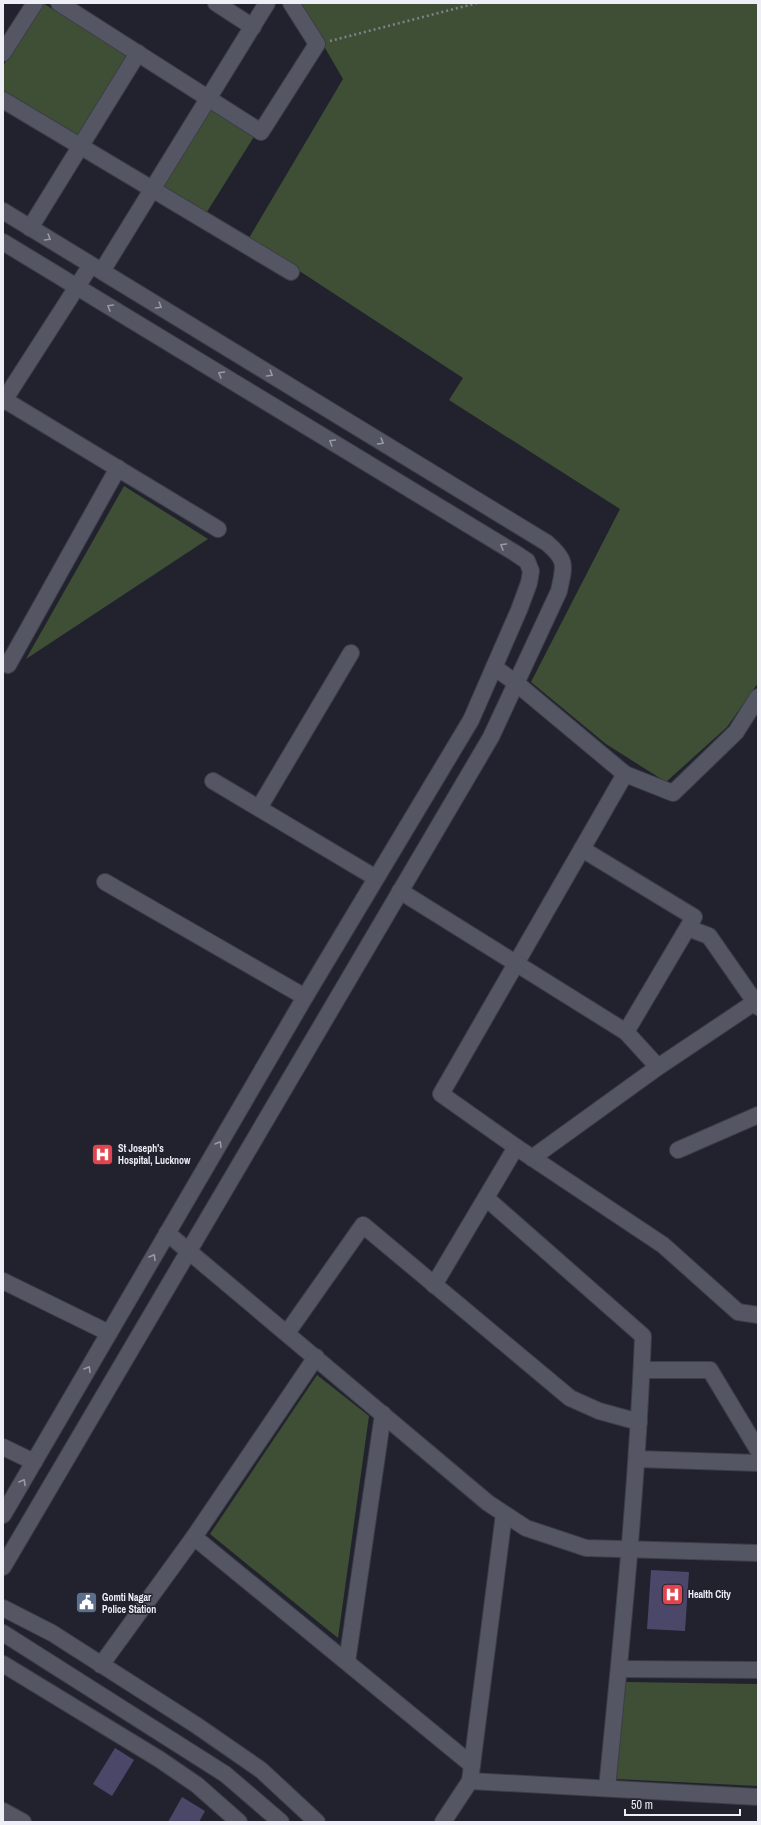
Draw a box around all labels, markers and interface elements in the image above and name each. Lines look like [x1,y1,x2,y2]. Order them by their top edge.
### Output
one-way arrow [44,234,51,241]
one-way arrow [155,301,162,309]
one-way arrow [107,304,114,312]
one-way arrow [266,369,273,377]
one-way arrow [218,372,225,379]
one-way arrow [377,437,384,444]
one-way arrow [329,439,336,447]
one-way arrow [500,543,507,551]
hospital icon: St Joseph's Hospital, Lucknow [89,1141,115,1167]
one-way arrow [214,1141,221,1149]
place label: St Joseph's Hospital, Lucknow [118,1142,191,1167]
one-way arrow [149,1254,156,1261]
one-way arrow [83,1366,90,1373]
one-way arrow [18,1479,25,1486]
hospital icon: Health City [660,1581,686,1607]
place label: Health City [688,1588,731,1601]
public building icon: Gomti Nagar Police Station [73,1590,99,1616]
place label: Gomti Nagar Police Station [102,1591,156,1616]
scale bar [625,1791,740,1817]
text: 50 m [631,1797,653,1813]

